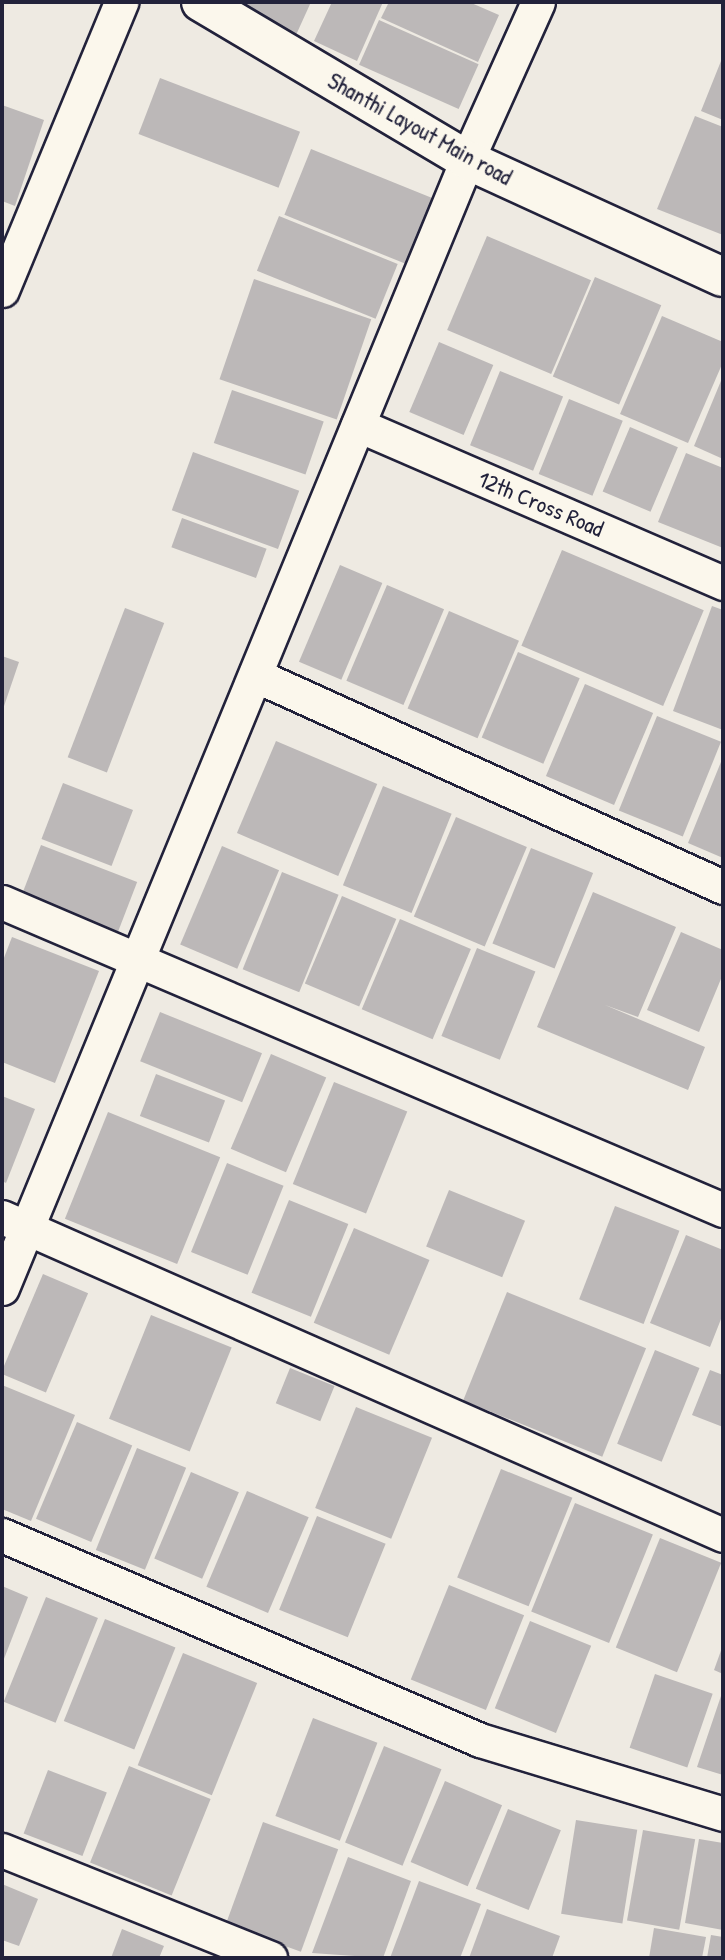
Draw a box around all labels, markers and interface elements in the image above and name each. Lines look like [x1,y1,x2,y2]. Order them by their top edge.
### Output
street label: Shanthi Layout Main road [323,67,517,191]
street label: 12th Cross Road [474,465,608,543]

